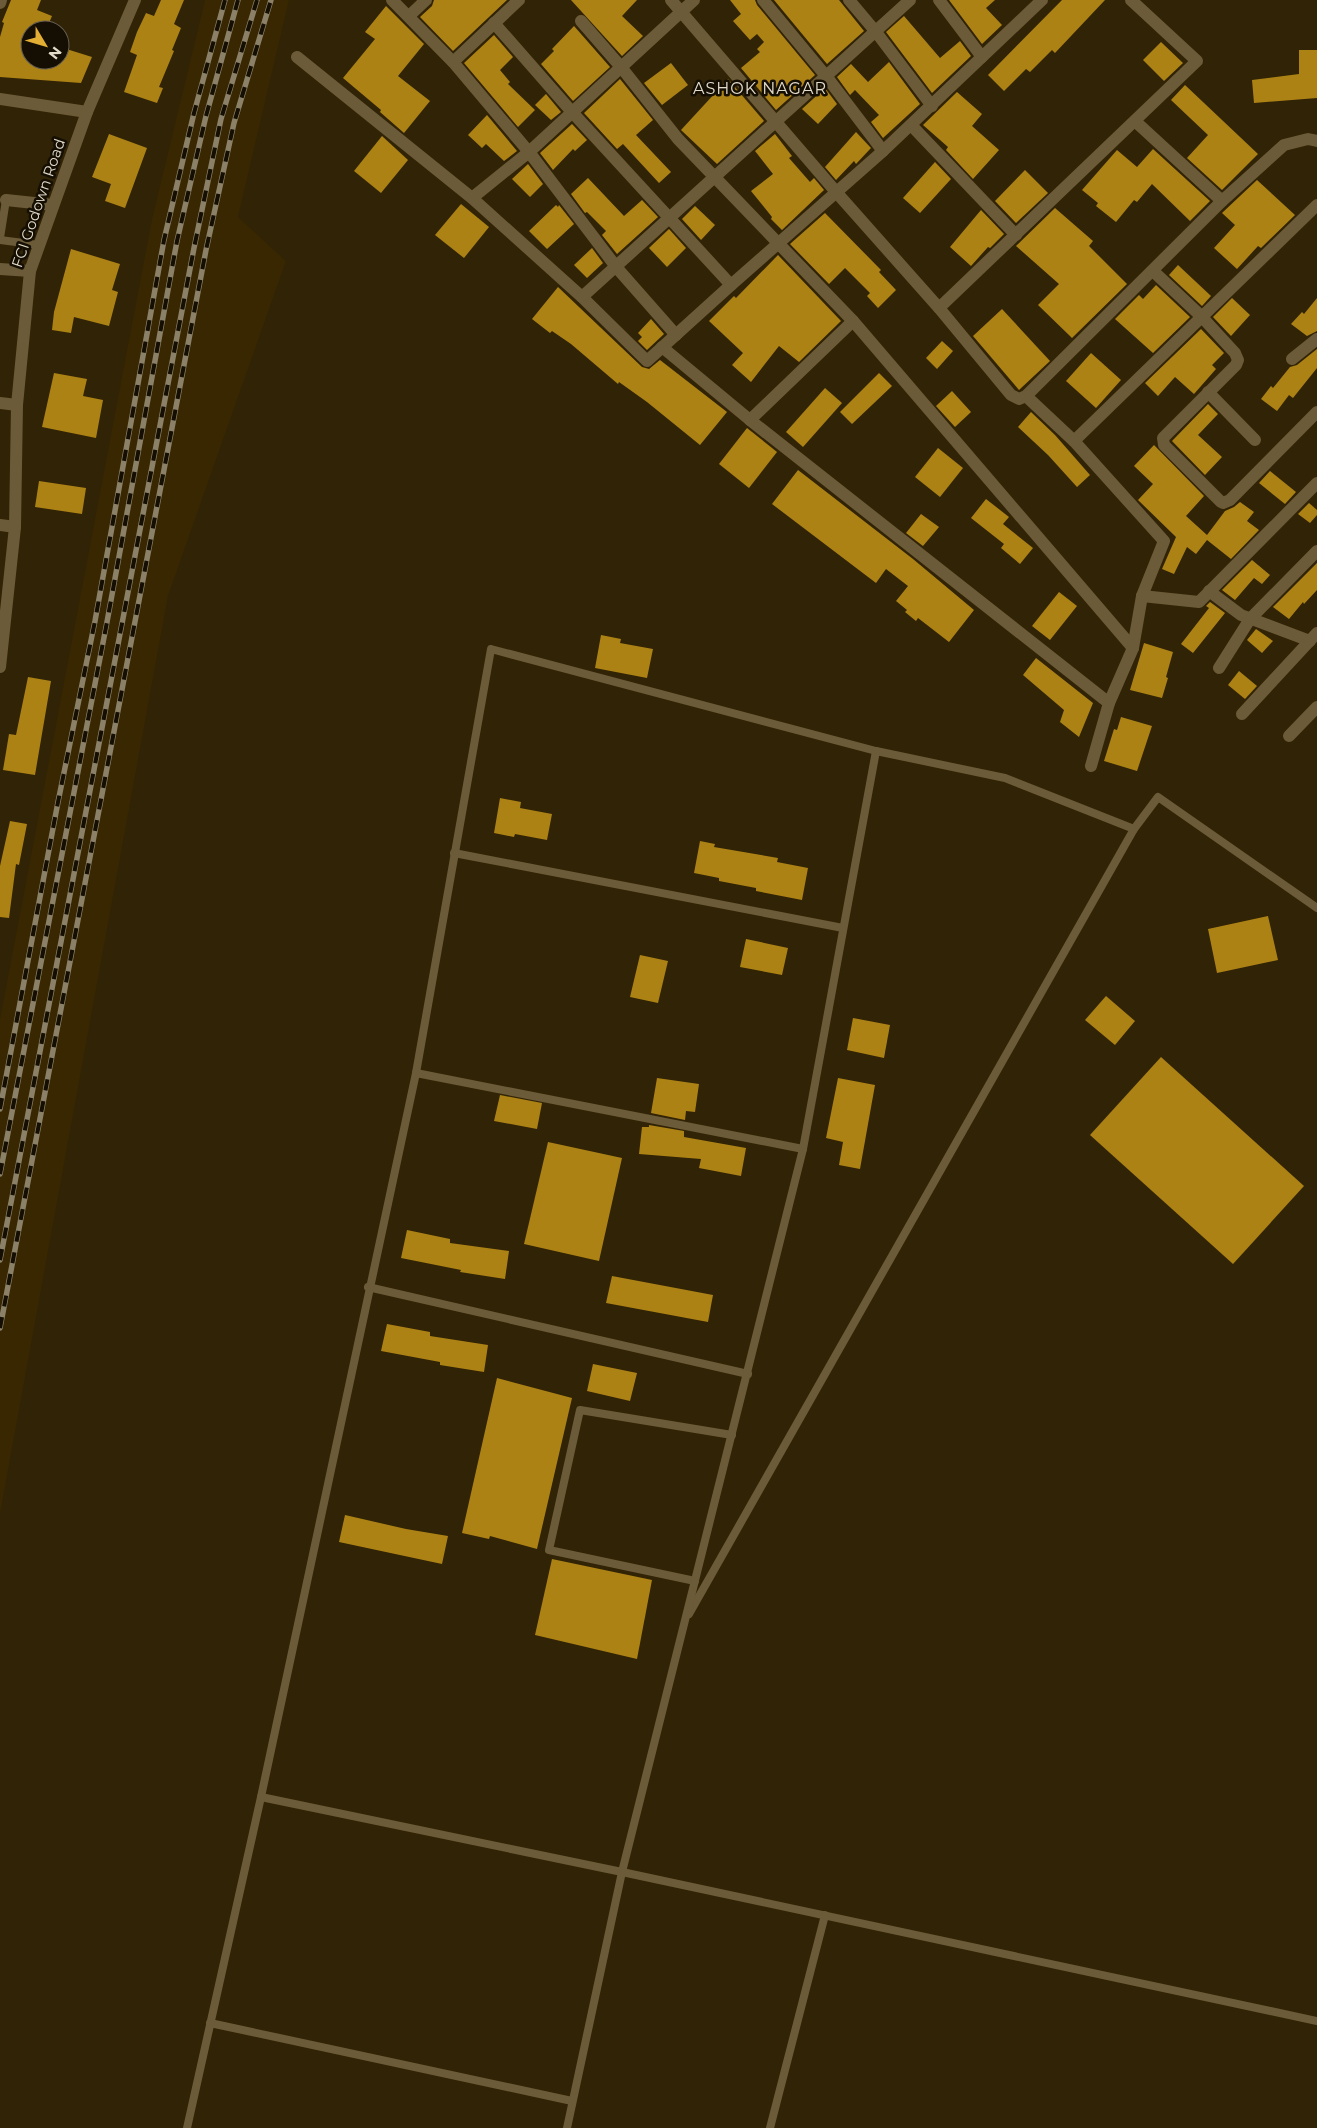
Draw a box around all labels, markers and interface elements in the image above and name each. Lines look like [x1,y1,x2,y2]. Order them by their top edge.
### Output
north arrow [20,20,70,70]
text: N [45,43,66,63]
district label: ASHOK NAGAR [693,79,827,98]
street label: FCI Godown Road [7,136,69,270]

